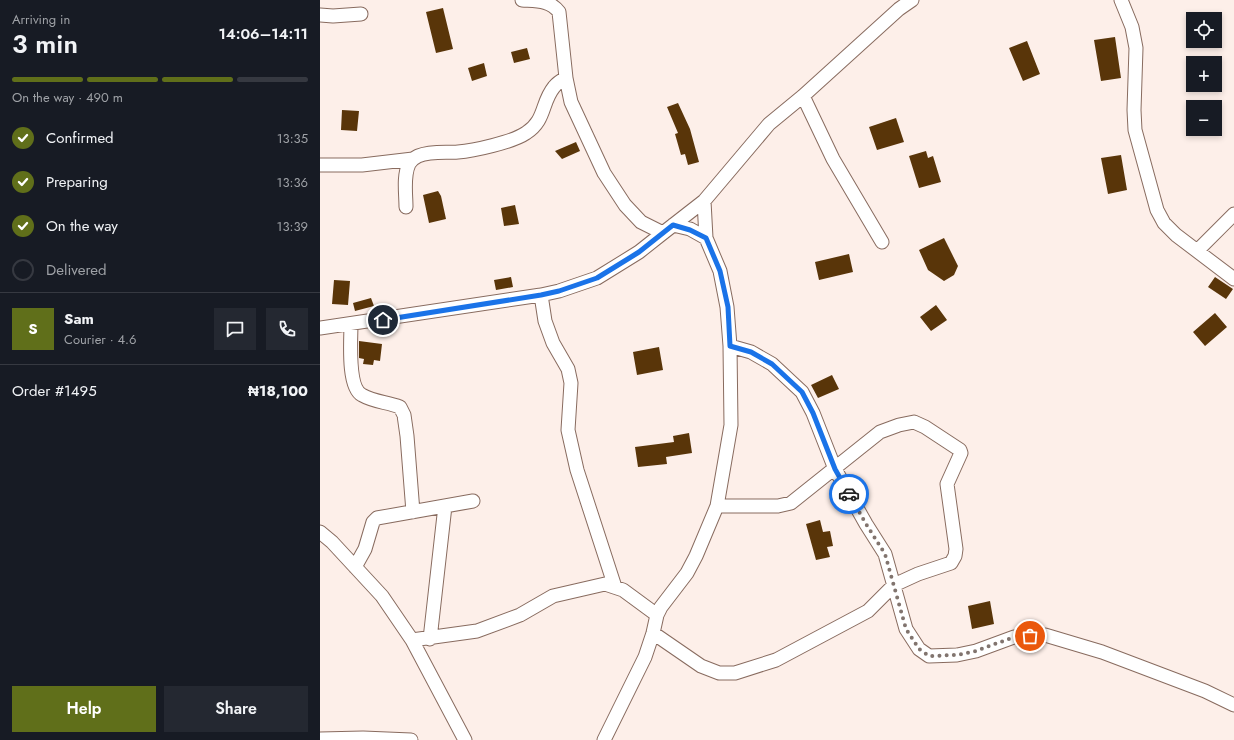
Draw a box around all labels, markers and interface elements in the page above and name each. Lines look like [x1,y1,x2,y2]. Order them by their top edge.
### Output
text: Arriving in [12,10,70,29]
map controls [1186,12,1222,136]
button: locate [1186,12,1222,48]
text: 14:06–14:11 [218,23,308,45]
text: 3 min [12,25,78,63]
button: + [1186,56,1222,92]
text: On the way · 490 m [12,88,123,107]
button: − [1186,100,1222,136]
icon: check [12,127,34,149]
text: Confirmed [46,127,114,149]
text: 13:35 [277,129,308,148]
icon: check [12,171,34,193]
text: Preparing [46,171,108,193]
text: 13:36 [277,173,308,192]
icon: check [12,215,34,237]
text: On the way [46,215,118,237]
text: 13:39 [277,217,308,236]
text: Delivered [46,259,107,281]
pin [366,303,400,337]
text: Sam [64,308,94,330]
button: chat [214,308,256,350]
button: phone [266,308,308,350]
icon: home [372,309,394,331]
text: S [28,318,38,340]
text: Courier · 4.6 [64,330,137,349]
text: Order #1495 [12,380,97,402]
text: ₦18,100 [248,380,308,402]
courier [829,474,869,514]
icon: car [838,483,860,505]
pin [1013,619,1047,653]
icon: bag [1019,625,1041,647]
button: Help [12,686,156,732]
button: Share [164,686,308,732]

